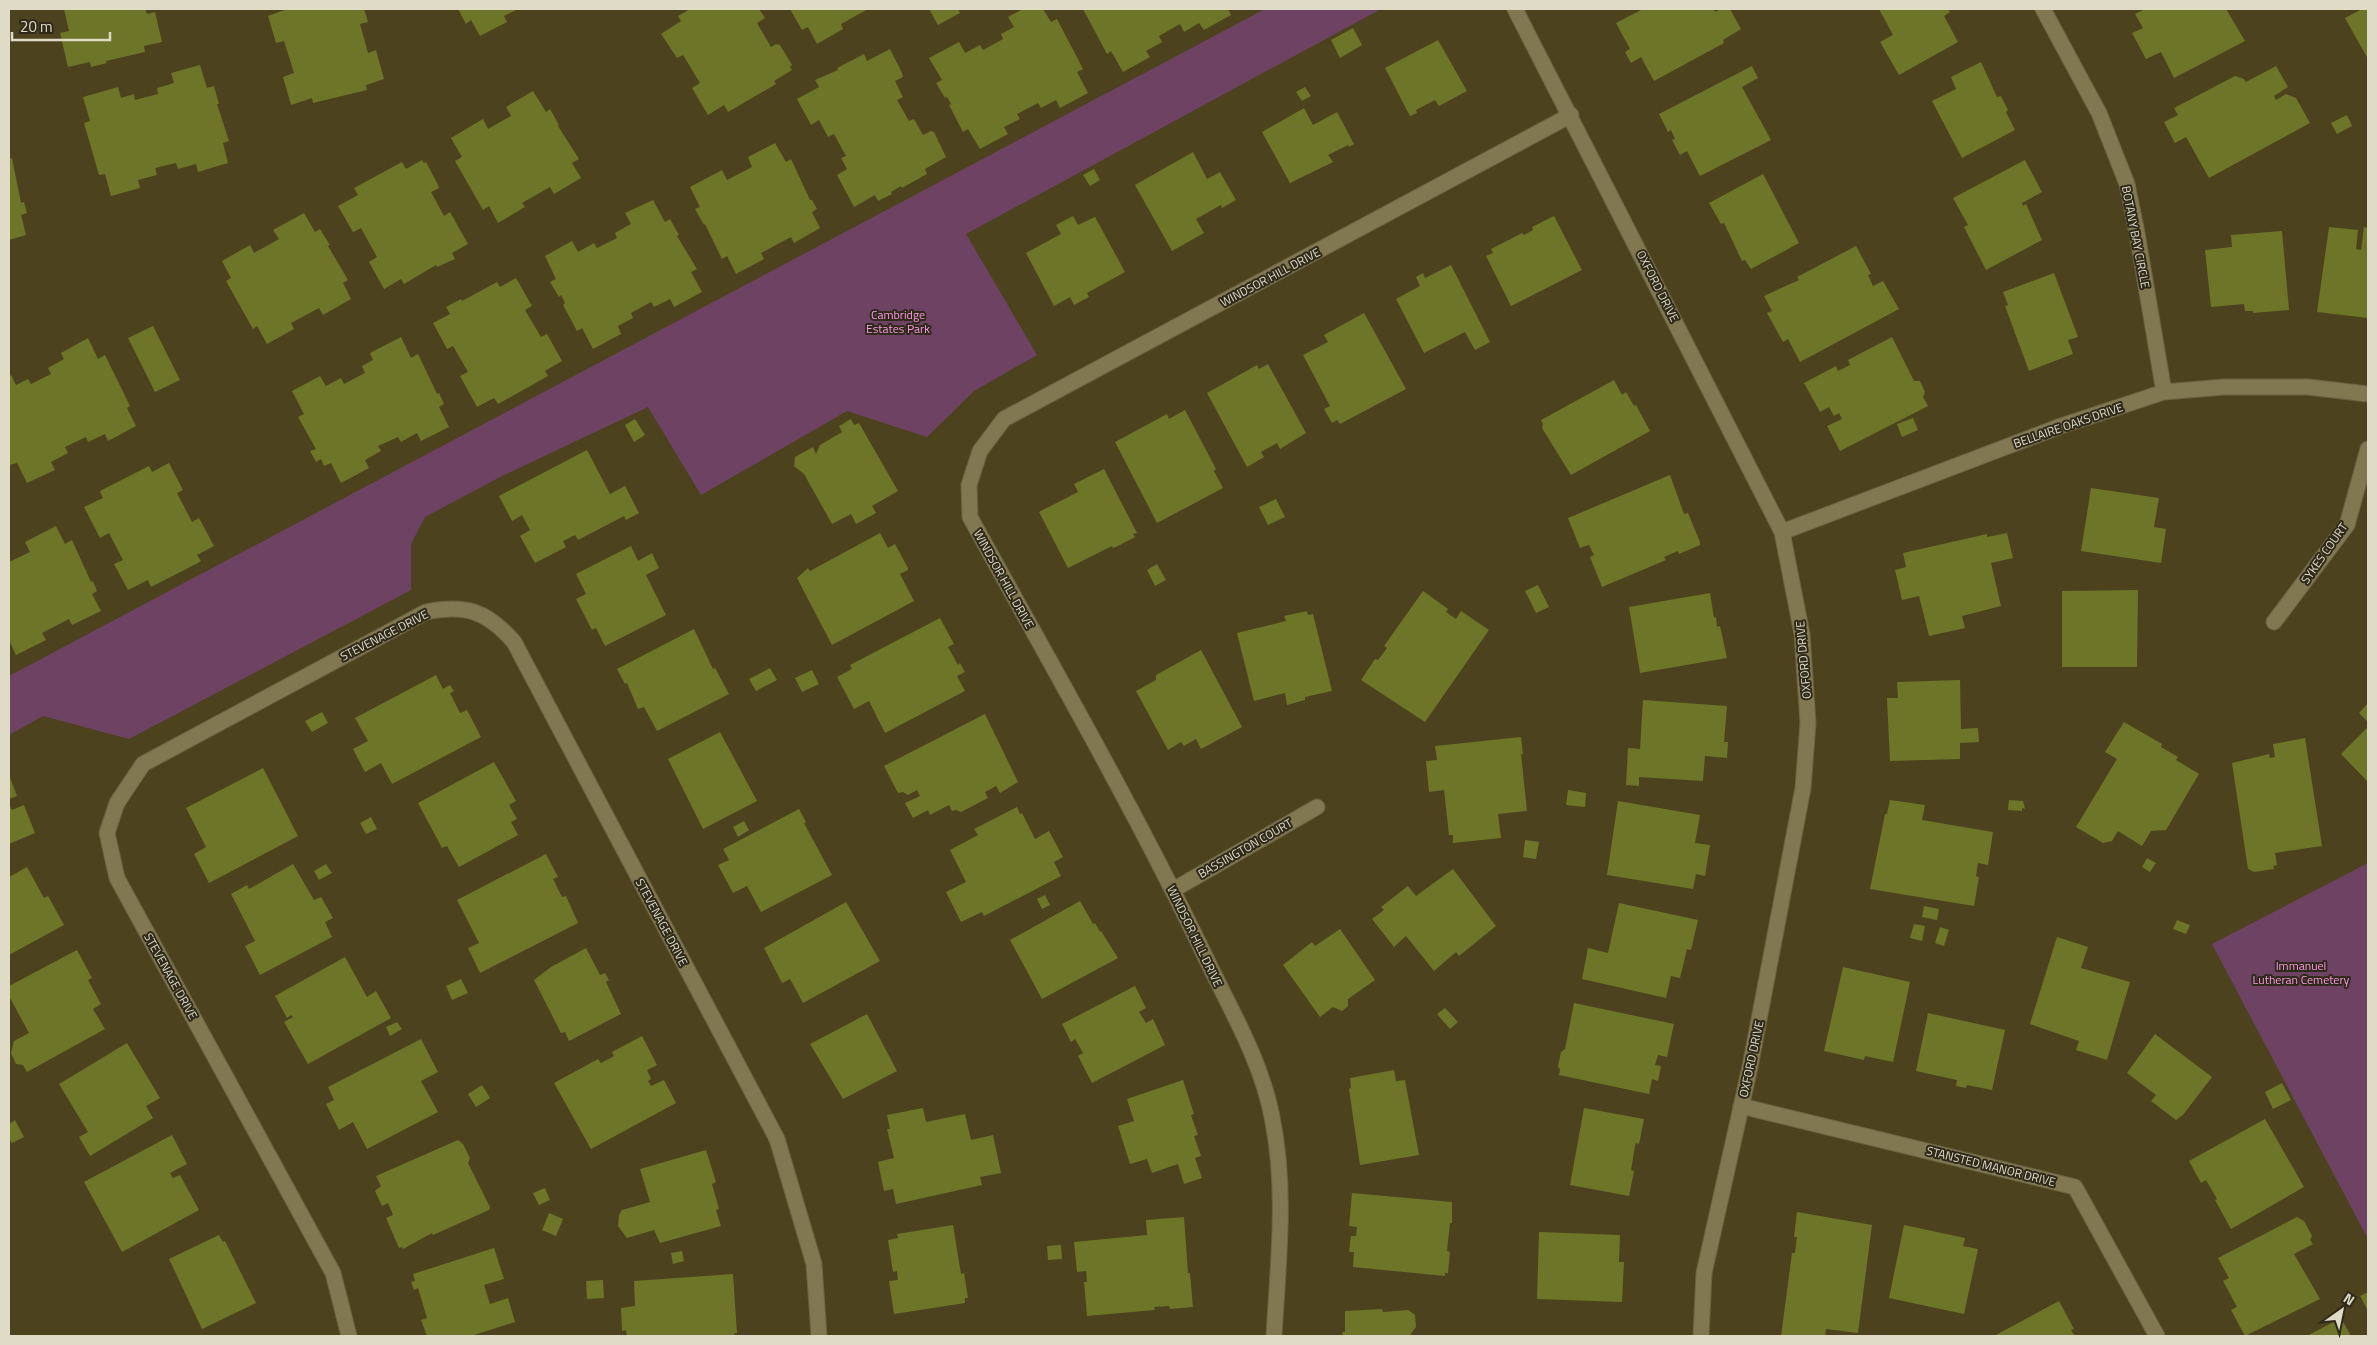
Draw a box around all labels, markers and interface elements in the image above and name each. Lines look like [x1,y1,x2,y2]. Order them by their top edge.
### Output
scale bar [12,10,110,42]
text: 20 m [20,15,53,38]
street label: BOTANY BAY CIRCLE [2117,184,2155,290]
street label: WINDSOR HILL DRIVE [1217,242,1324,311]
street label: OXFORD DRIVE [1632,247,1684,325]
park label: Cambridge Estates Park [866,305,930,338]
street label: BELLAIRE OAKS DRIVE [2011,397,2126,453]
street label: SYKES COURT [2296,518,2353,588]
street label: WINDSOR HILL DRIVE [969,526,1039,632]
street label: STEVENAGE DRIVE [337,604,432,665]
street label: OXFORD DRIVE [1790,620,1816,700]
street label: BASSINGTON COURT [1194,813,1296,883]
street label: STEVENAGE DRIVE [631,875,693,969]
street label: WINDSOR HILL DRIVE [1162,882,1228,990]
street label: STEVENAGE DRIVE [139,929,203,1023]
park label: Immanuel Lutheran Cemetery [2253,956,2350,989]
street label: OXFORD DRIVE [1734,1019,1768,1099]
street label: STANSTED MANOR DRIVE [1924,1141,2058,1191]
north arrow [2317,1285,2367,1335]
text: N [2340,1287,2359,1310]

